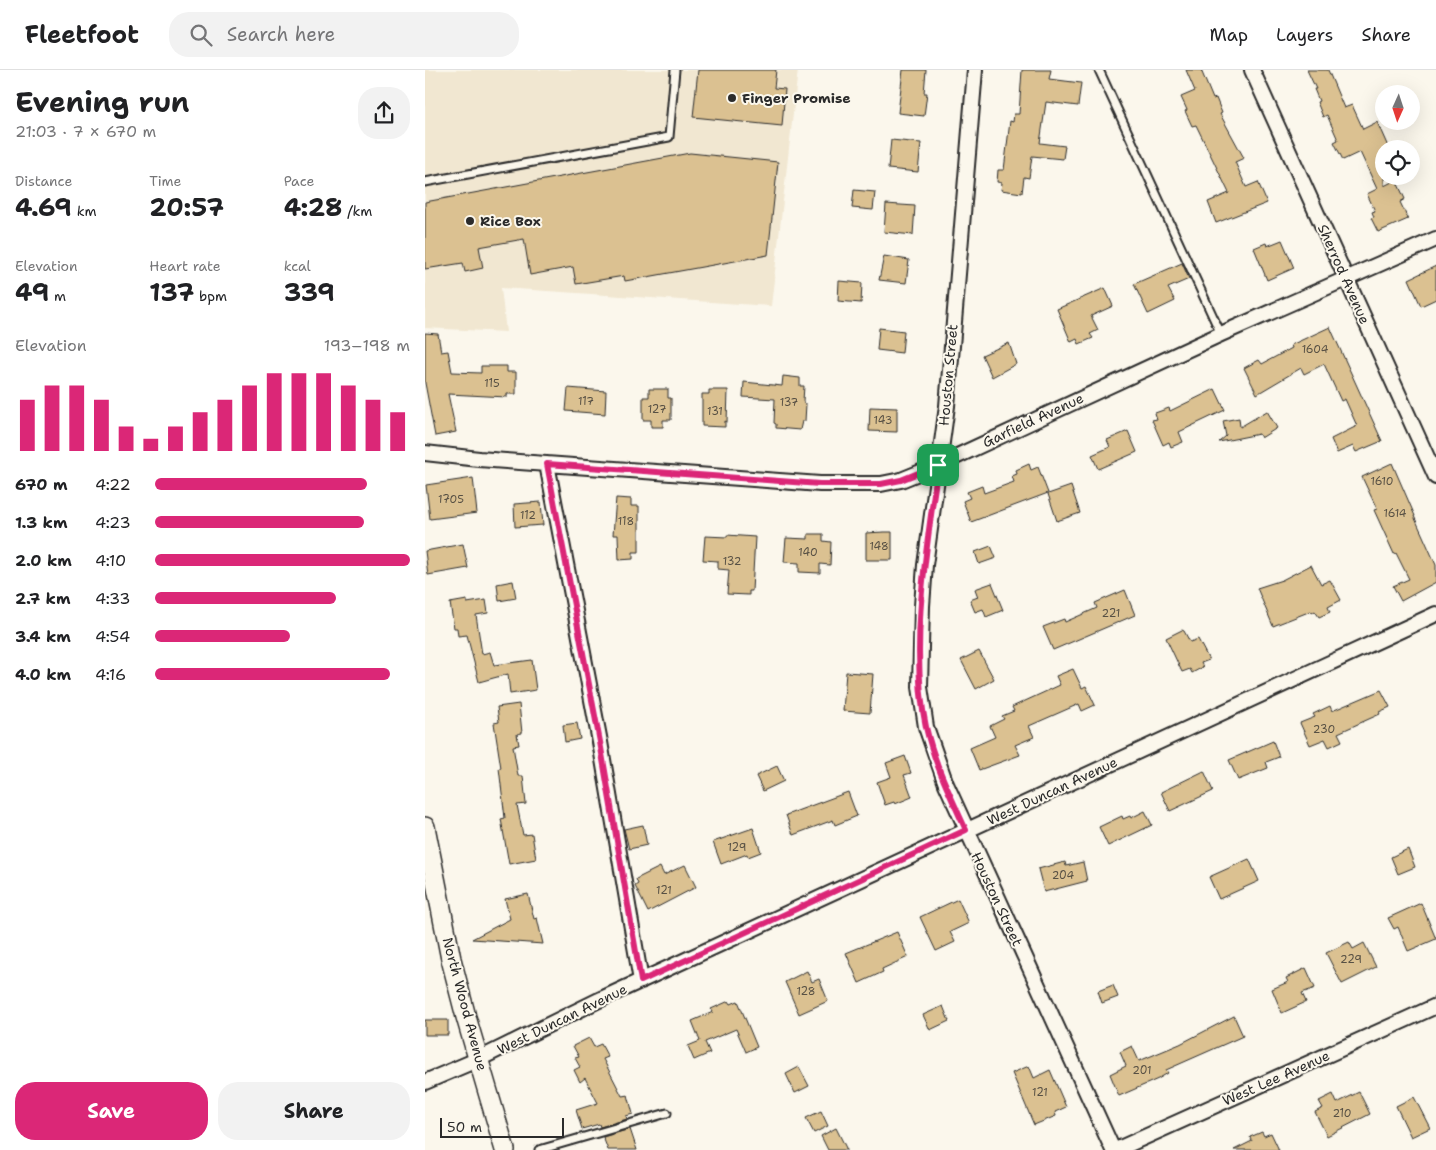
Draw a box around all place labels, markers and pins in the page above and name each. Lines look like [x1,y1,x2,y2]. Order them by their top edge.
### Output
place label: Finger Promise [742,89,851,107]
marker: Finger Promise [726,92,738,104]
place label: Rice Box [480,212,541,230]
marker: Rice Box [464,215,476,227]
pin [917,444,959,486]

